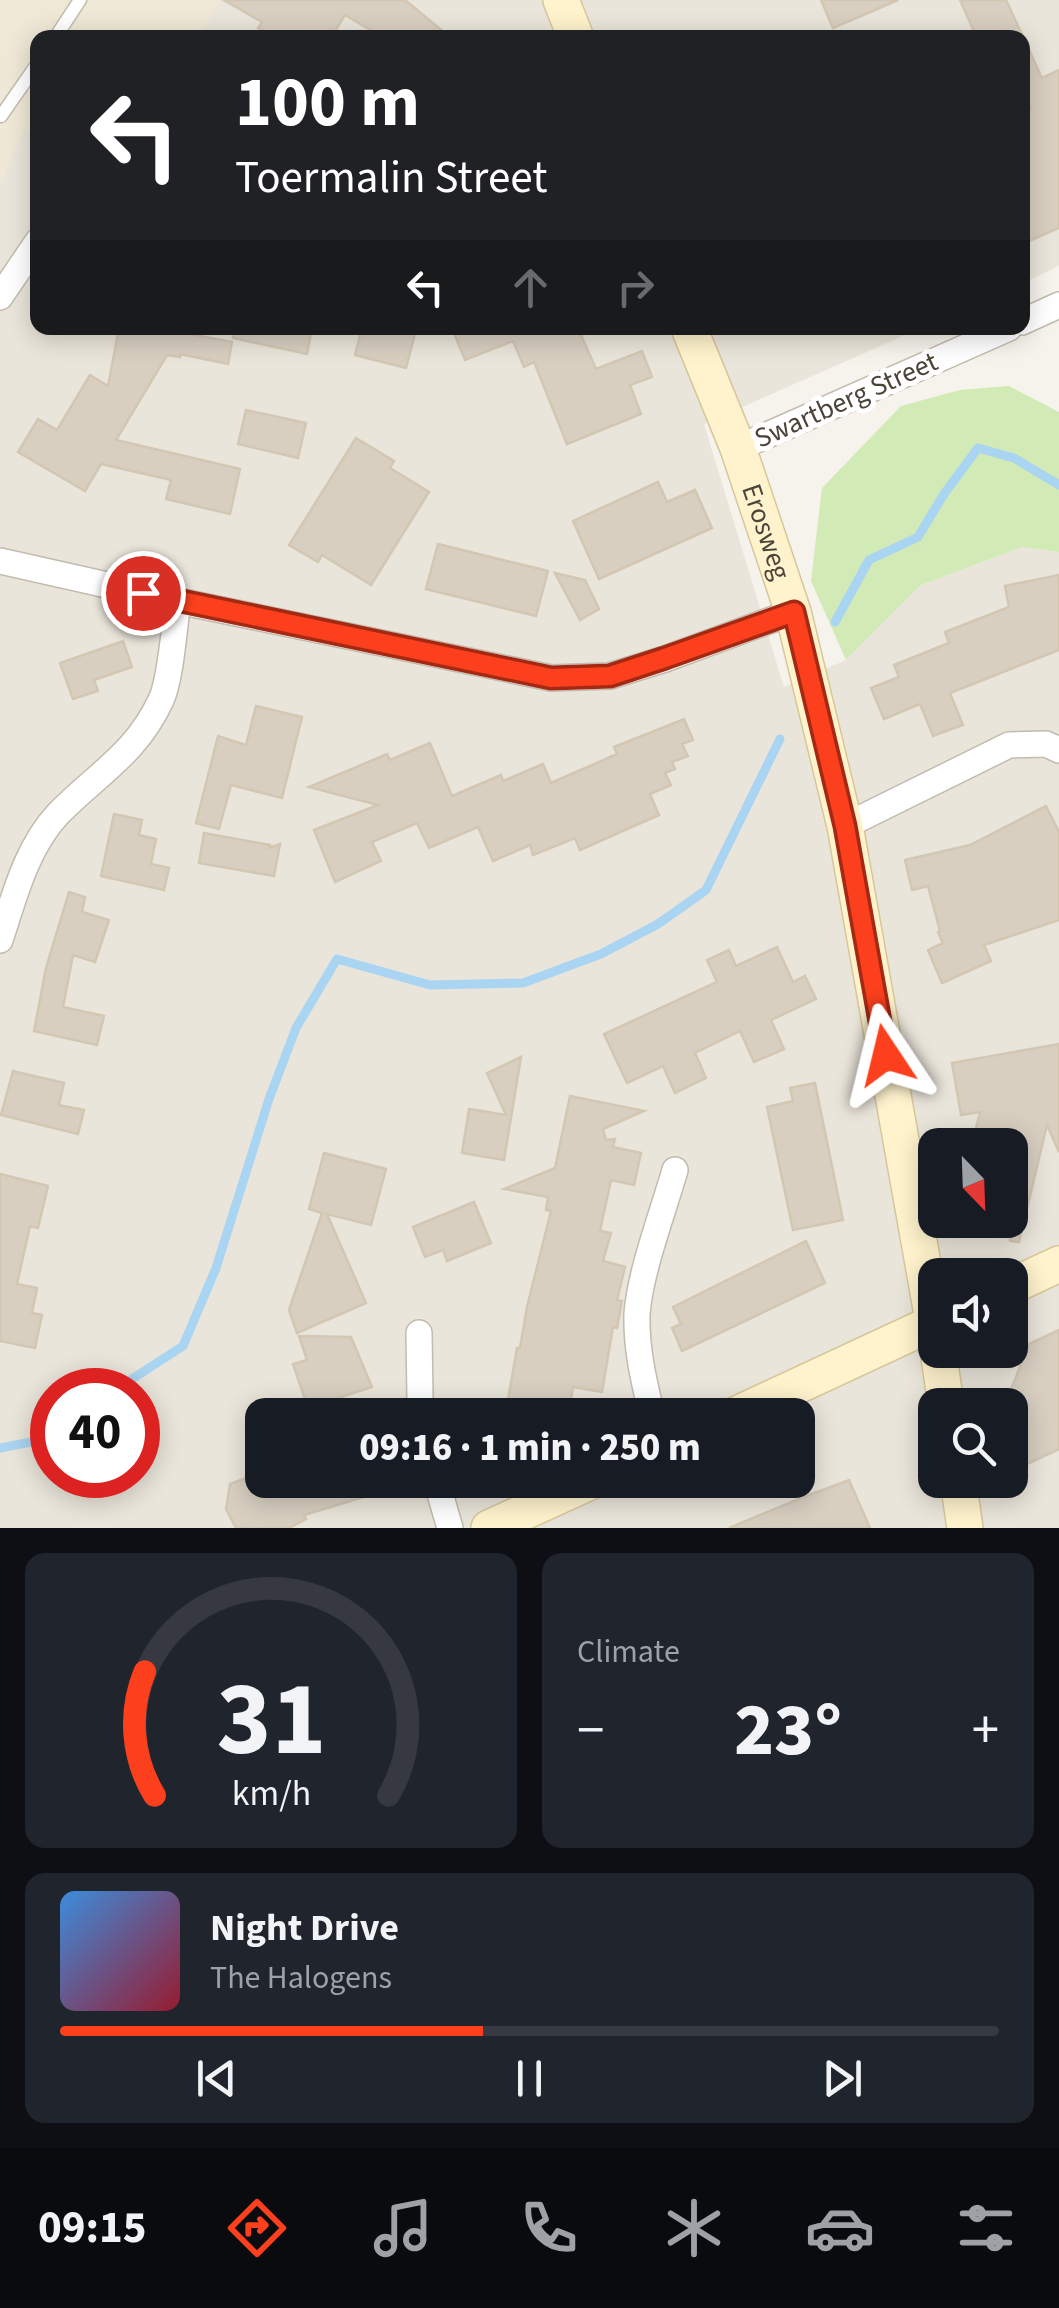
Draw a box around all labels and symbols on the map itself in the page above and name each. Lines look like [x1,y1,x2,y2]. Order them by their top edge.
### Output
street label: Swartberg Street [748,341,944,458]
street label: Erosweg [731,479,801,585]
pin [101,551,186,636]
position arrow [834,1003,938,1107]
north arrow [918,1128,1028,1238]
speed limit sign: 40 [30,1368,160,1498]

